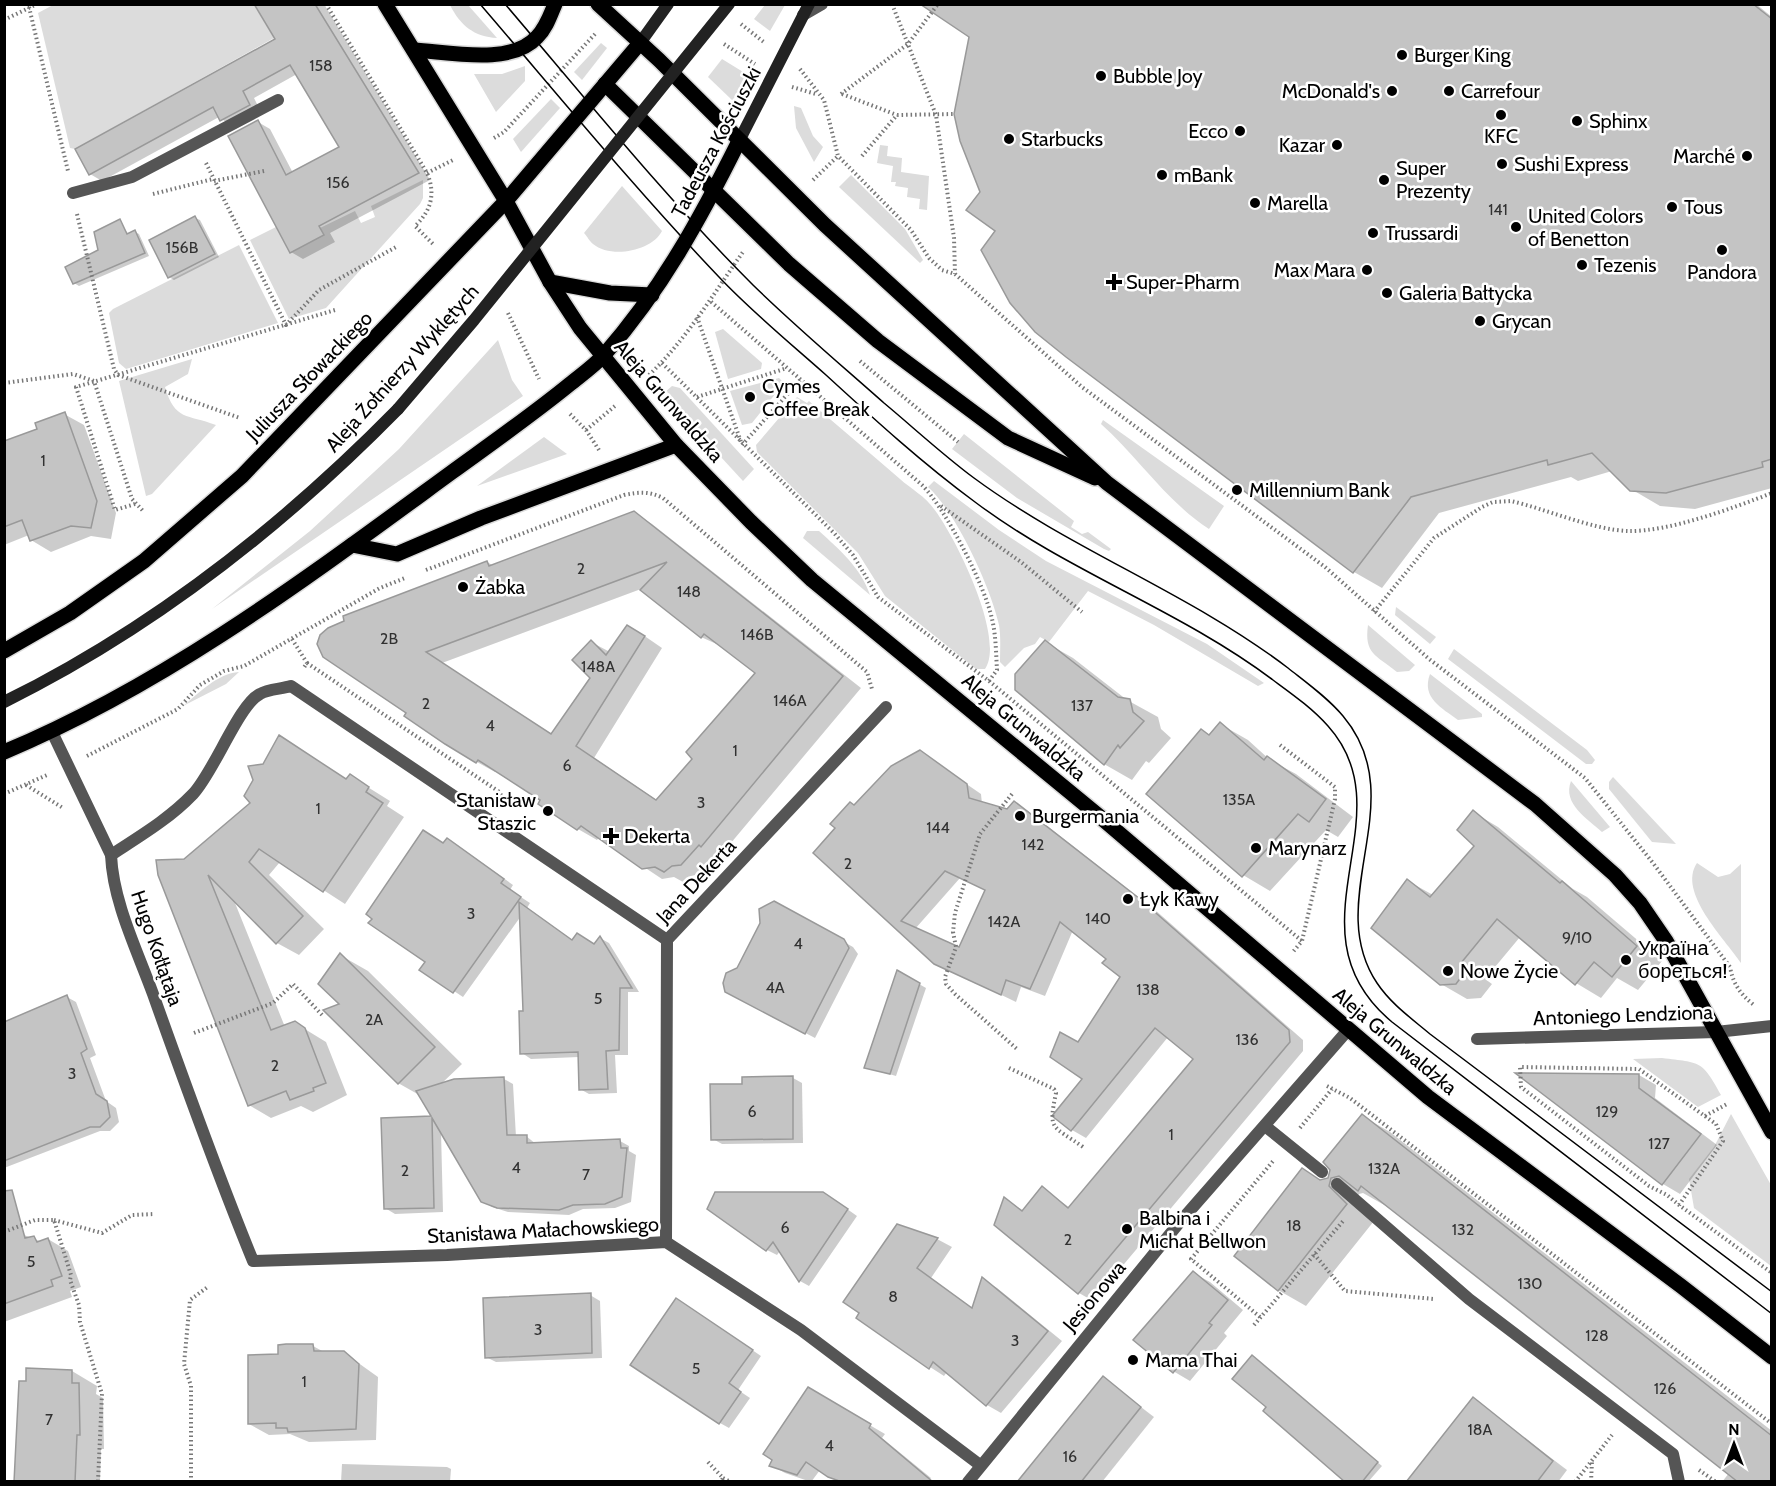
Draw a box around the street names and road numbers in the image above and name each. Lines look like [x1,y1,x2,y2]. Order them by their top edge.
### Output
street label: Tadeusza Kościuszki [666,63,766,221]
street label: Aleja Żołnierzy Wyklętych [320,279,484,457]
street label: Juliusza Słowackiego [240,306,377,447]
street label: Aleja Grunwaldzka [609,335,729,467]
street label: Aleja Grunwaldzka [957,668,1091,786]
street label: Jana Dekerta [650,834,741,929]
street label: Hugo Kołłątaja [126,887,188,1009]
street label: Aleja Grunwaldzka [1328,982,1462,1100]
street label: Antoniego Lendziona [1533,1000,1714,1030]
street label: Stanisława Małachowskiego [427,1212,659,1248]
street label: Jesionowa [1057,1256,1131,1337]

